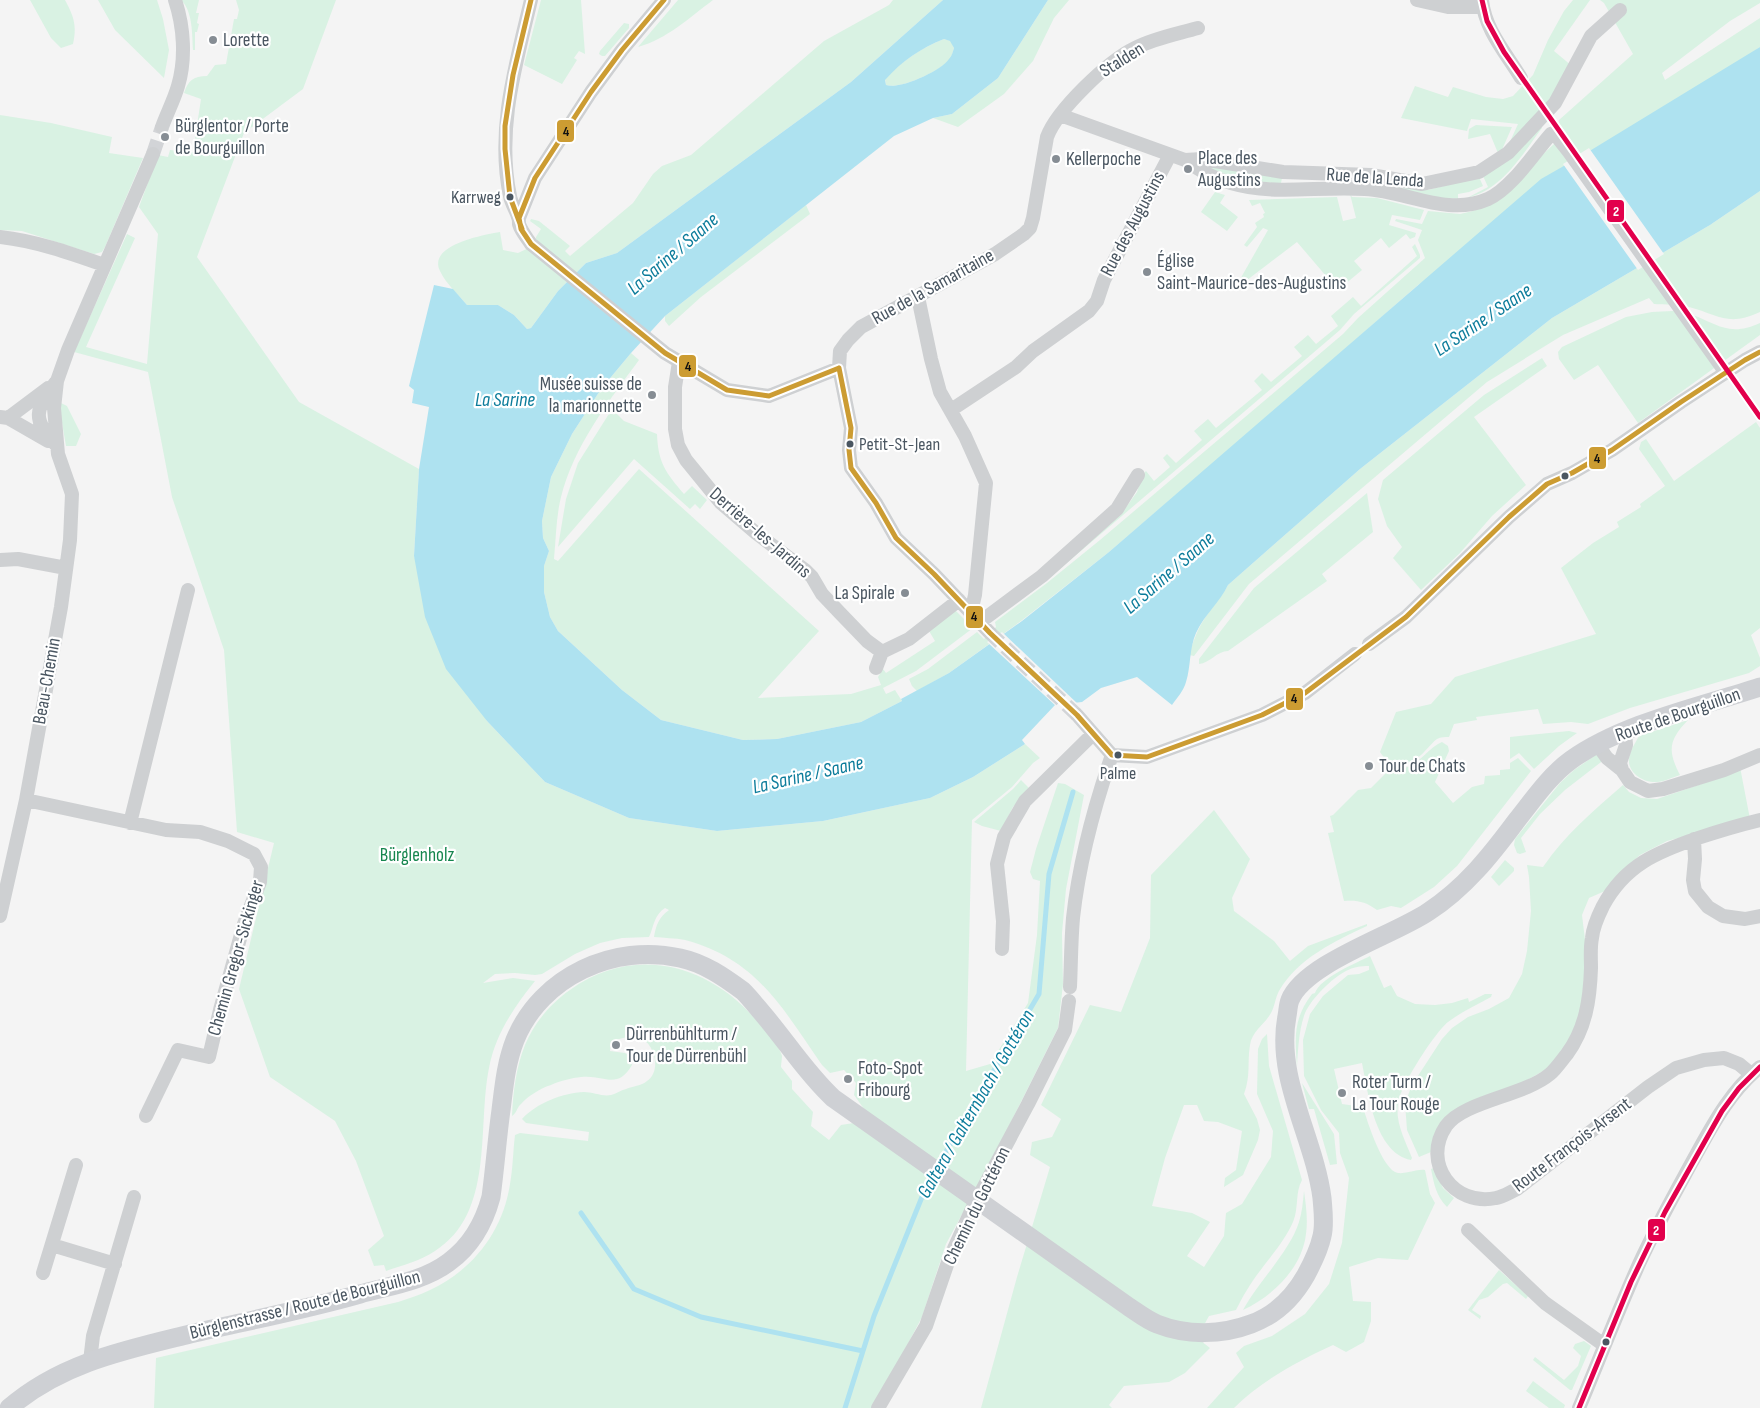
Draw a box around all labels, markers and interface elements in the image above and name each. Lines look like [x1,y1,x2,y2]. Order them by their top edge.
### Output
place label: Lorette [223,29,270,52]
marker: Lorette [207,34,219,46]
street label: Stalden [1095,37,1149,83]
place label: Bürglentor / Porte de Bourguillon [175,115,289,160]
line badge: 4 [556,119,575,143]
text: 4 [563,123,570,140]
marker: Bürglentor / Porte de Bourguillon [159,131,171,143]
place label: Place des Augustins [1197,147,1261,192]
place label: Kellerpoche [1066,148,1141,171]
marker: Kellerpoche [1050,153,1062,165]
marker: Place des Augustins [1182,163,1194,175]
street label: Rue de la Lenda [1325,163,1425,193]
street label: Rue des Augustins [1096,167,1170,280]
place label: Karrweg [451,187,501,208]
marker: Karrweg [505,192,515,202]
line badge: 2 [1606,199,1625,223]
text: 2 [1613,203,1619,220]
water label: La Sarine / Saane [622,208,724,300]
street label: Rue de la Samaritaine [868,244,998,330]
place label: Église Saint-Maurice-des-Augustins [1157,250,1347,295]
marker: Église Saint-Maurice-des-Augustins [1141,266,1153,278]
water label: La Sarine / Saane [1429,278,1537,362]
line badge: 4 [678,354,697,378]
text: 4 [685,358,692,375]
place label: Musée suisse de la marionnette [540,373,642,418]
water label: La Sarine [475,388,535,412]
marker: Musée suisse de la marionnette [646,389,658,401]
place label: Petit-St-Jean [859,434,940,455]
marker: Petit-St-Jean [845,439,855,449]
line badge: 4 [1588,446,1607,470]
text: 4 [1594,450,1601,467]
unlabelled marker [1560,471,1570,481]
street label: Derrière-les-Jardins [705,483,816,583]
water label: La Sarine / Saane [1118,527,1220,619]
place label: La Spirale [834,582,895,605]
marker: La Spirale [899,587,911,599]
line badge: 4 [965,605,984,629]
text: 4 [971,608,978,625]
street label: Beau-Chemin [28,636,66,726]
street label: Route de Bourguillon [1612,683,1744,747]
line badge: 4 [1285,687,1304,711]
text: 4 [1291,690,1298,707]
marker: Palme [1113,750,1123,760]
water label: La Sarine / Saane [750,751,866,799]
place label: Tour de Chats [1379,755,1466,778]
marker: Tour de Chats [1363,760,1375,772]
place label: Palme [1100,763,1136,784]
park label: Bürglenholz [380,844,454,867]
street label: Chemin Gregor-Sickinger [203,877,269,1038]
water label: Galtera / Galternbach / Gottéron [912,1005,1040,1203]
place label: Dürrenbühlturm / Tour de Dürrenbühl [626,1023,747,1068]
marker: Dürrenbühlturm / Tour de Dürrenbühl [610,1039,622,1051]
place label: Foto-Spot Fribourg [858,1057,923,1102]
place label: Roter Turm / La Tour Rouge [1352,1071,1440,1116]
marker: Foto-Spot Fribourg [842,1073,854,1085]
marker: Roter Turm / La Tour Rouge [1336,1087,1348,1099]
street label: Route François-Arsent [1508,1093,1636,1197]
street label: Chemin du Gottéron [939,1143,1015,1269]
line badge: 2 [1647,1218,1666,1242]
text: 2 [1653,1222,1659,1239]
street label: Bürglenstrasse / Route de Bourguillon [187,1265,423,1345]
unlabelled marker [1601,1337,1611,1347]

